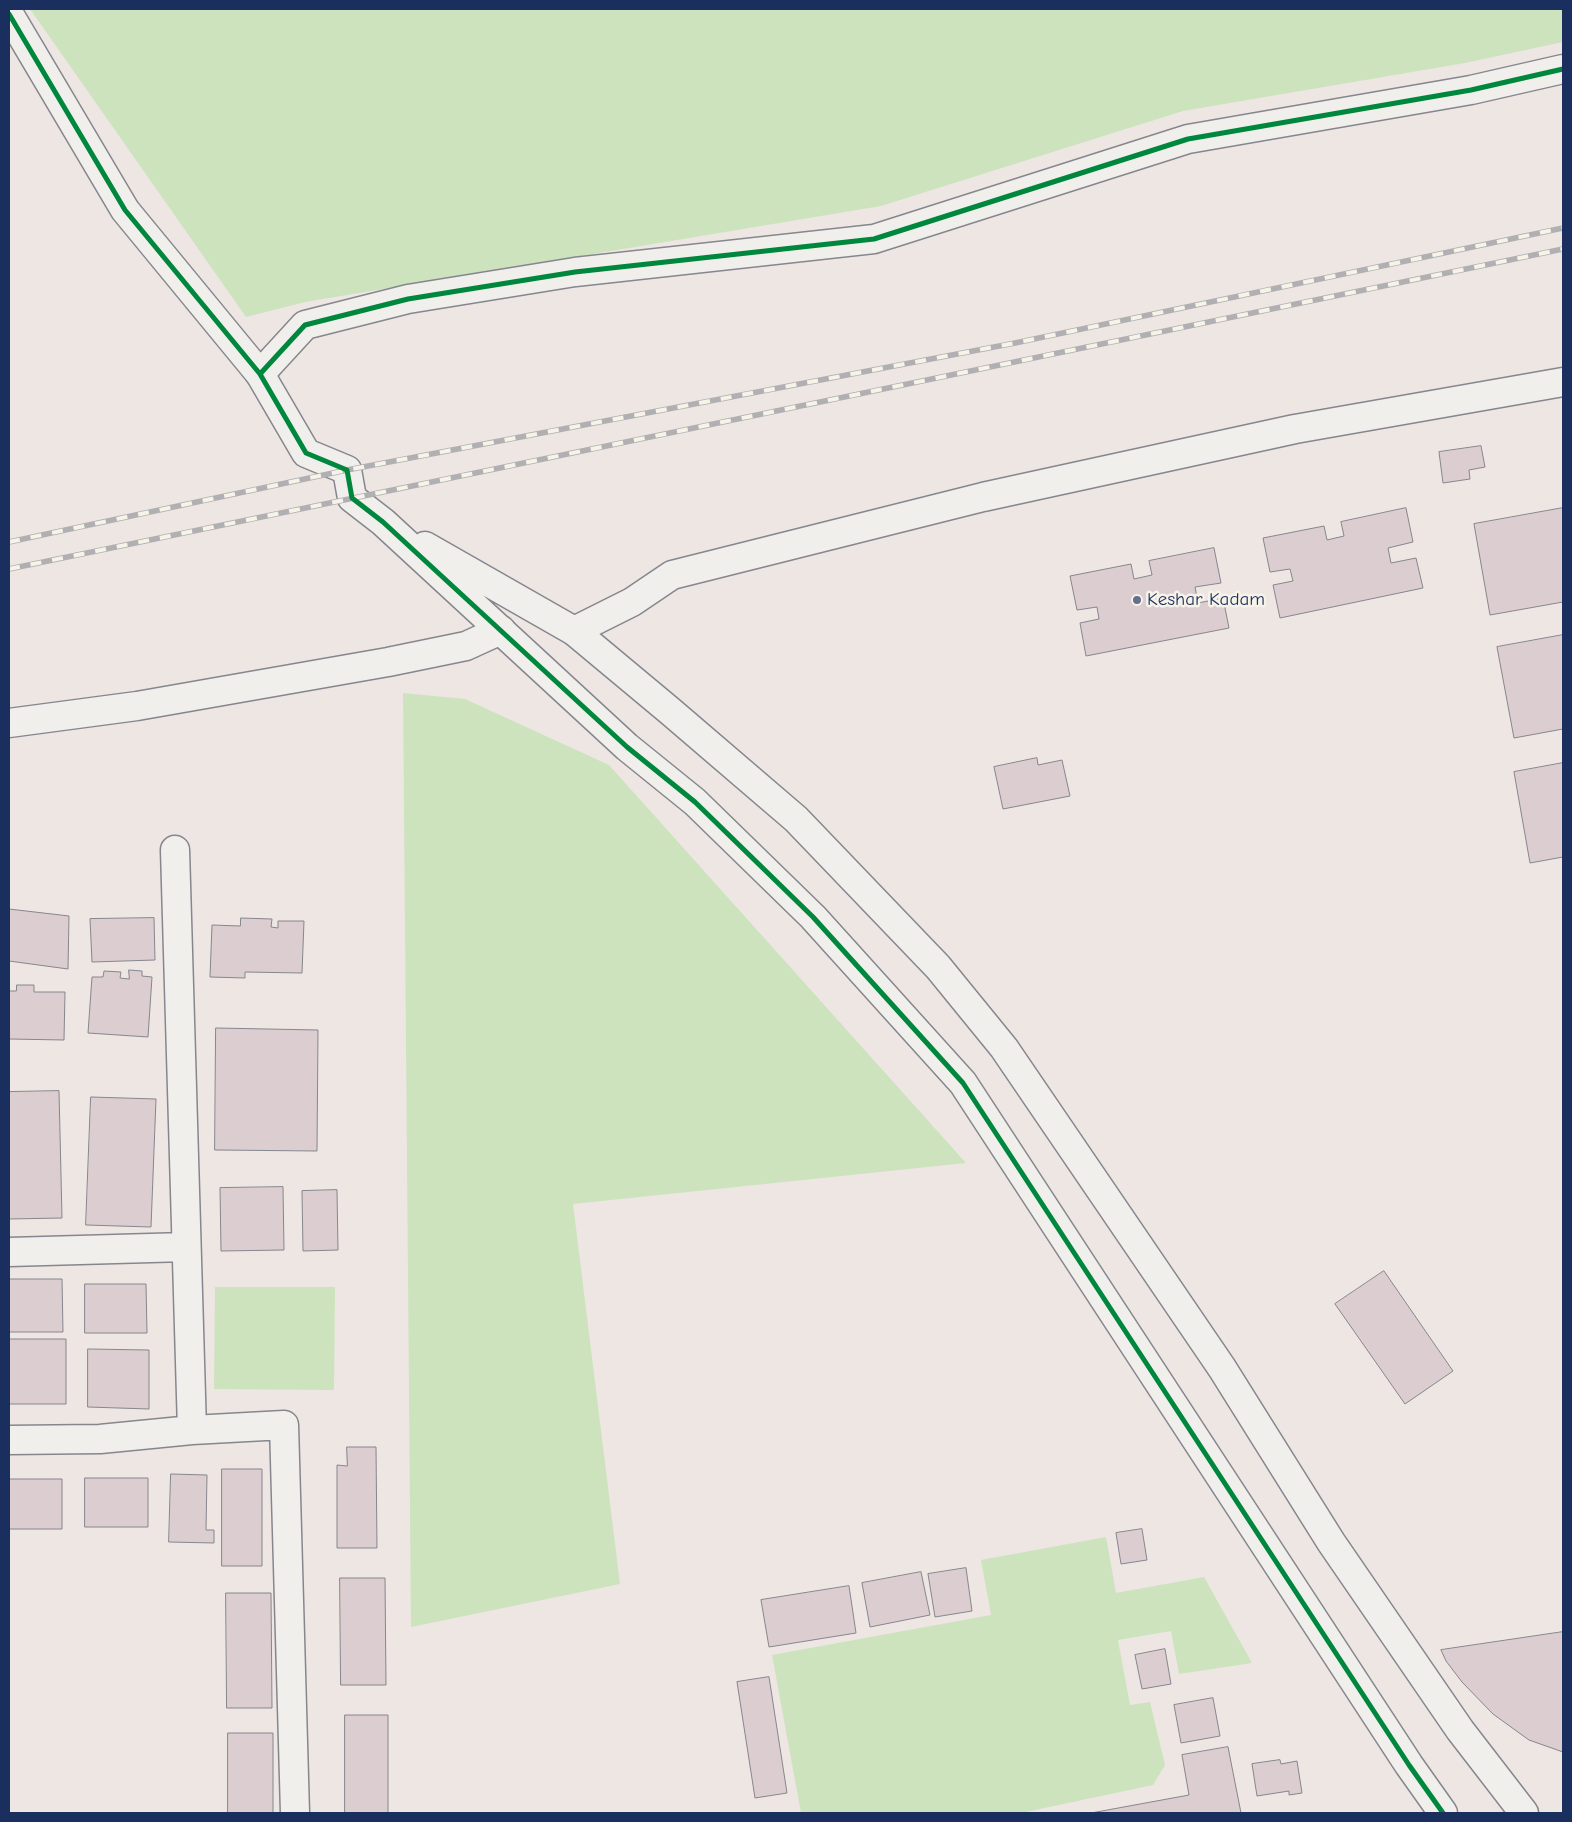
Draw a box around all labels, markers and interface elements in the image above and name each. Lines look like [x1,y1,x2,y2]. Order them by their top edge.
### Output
place label: Keshar Kadam [1147,589,1265,611]
marker: Keshar Kadam [1131,594,1143,606]

